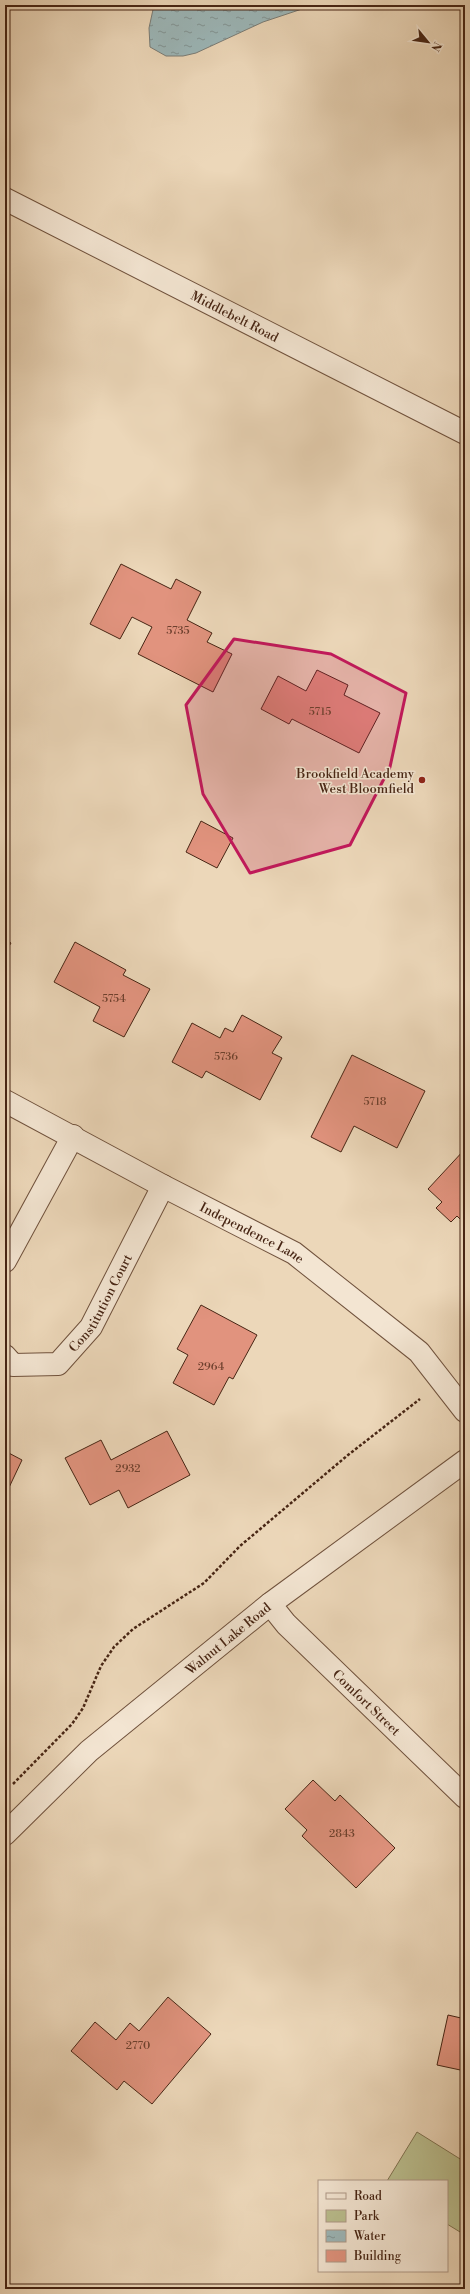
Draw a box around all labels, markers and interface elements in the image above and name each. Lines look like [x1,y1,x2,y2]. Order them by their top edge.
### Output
north arrow [408,22,448,62]
text: N [427,39,444,54]
street label: Middlebelt Road [188,288,282,346]
house number: 5735 [166,624,190,638]
house number: 5715 [309,705,331,719]
place label: Brookfield Academy West Bloomfield [295,766,415,797]
marker: Brookfield Academy West Bloomfield [417,775,427,785]
house number: 5754 [102,992,126,1006]
house number: 5736 [214,1050,238,1064]
house number: 5718 [364,1095,387,1109]
street label: Independence Lane [197,1199,307,1267]
street label: Constitution Court [66,1251,136,1356]
house number: 2964 [198,1360,225,1374]
house number: 2932 [115,1462,141,1476]
street label: Walnut Lake Road [182,1599,275,1679]
street label: Comfort Street [329,1666,404,1739]
house number: 2843 [329,1827,355,1841]
house number: 2770 [126,2039,150,2053]
legend [318,2180,448,2272]
text: Road [354,2189,382,2204]
text: Park [354,2209,380,2224]
text: Water [353,2229,386,2244]
text: Building [353,2249,402,2264]

